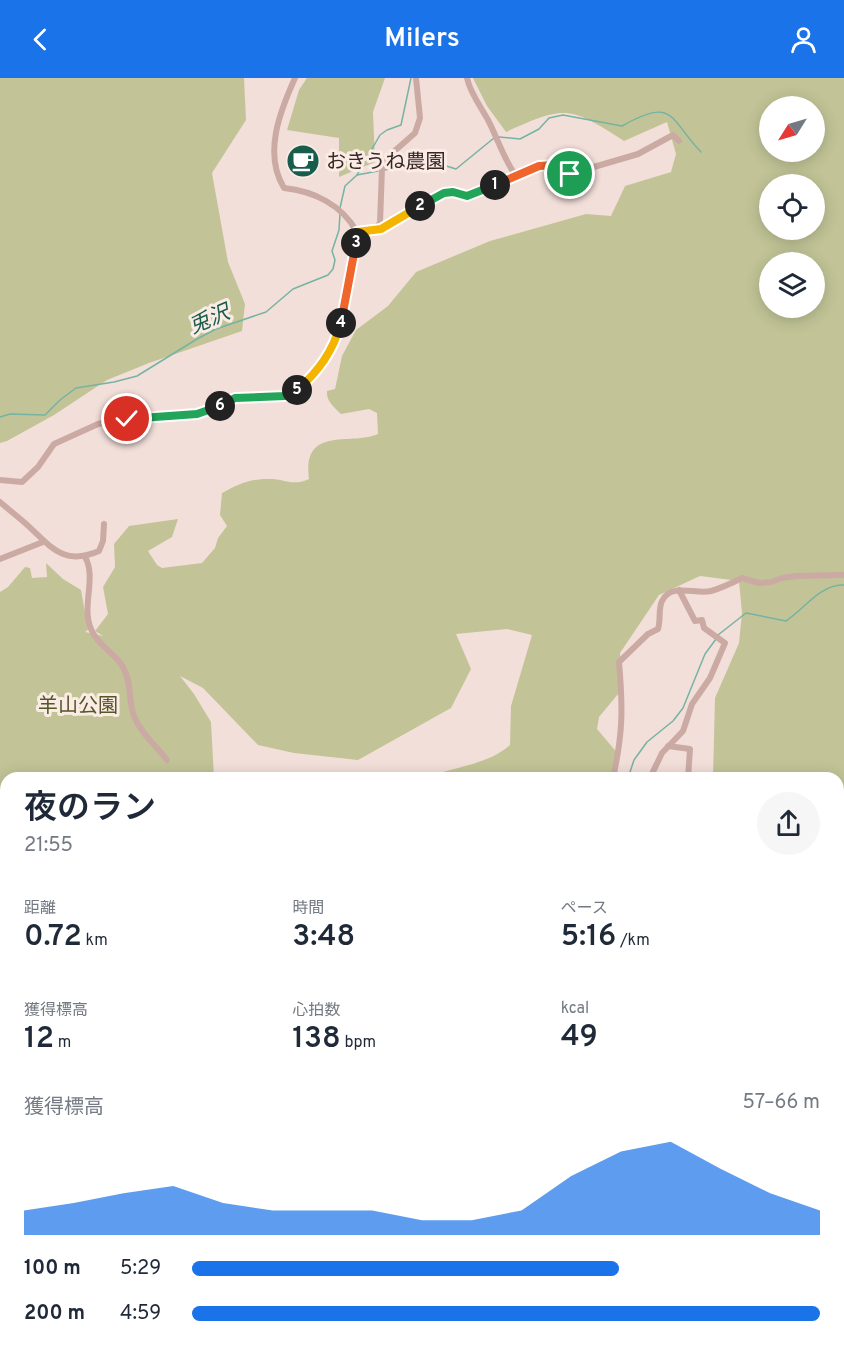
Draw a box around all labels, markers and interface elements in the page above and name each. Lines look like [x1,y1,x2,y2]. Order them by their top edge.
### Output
text: Milers [384,22,460,56]
icon: back [24,23,57,56]
icon: person [787,23,820,56]
north arrow [759,96,825,162]
map controls [759,96,825,318]
cafe icon: おきうね農園 [285,143,321,179]
pin [544,148,595,199]
place label: おきうね農園 [326,150,446,176]
icon: arrive [553,157,586,190]
pin: 1 [480,170,510,200]
button: locate [759,174,825,240]
text: 1 [492,175,498,195]
pin: 2 [405,191,435,221]
text: 2 [415,196,425,216]
pin: 3 [341,228,371,258]
text: 3 [351,233,361,253]
button: layers [759,252,825,318]
water label: 兎沢 [185,299,237,341]
pin: 4 [326,308,356,338]
text: 4 [336,313,346,333]
pin: 5 [282,375,312,405]
text: 5 [292,380,302,400]
pin: 6 [205,391,235,421]
pin [101,393,152,444]
text: 6 [215,396,225,416]
icon: check [110,402,143,435]
park label: 羊山公園 [38,694,118,720]
text: 夜のラン [24,789,156,831]
button: share [757,792,820,855]
text: 21:55 [24,833,73,859]
text: 距離 [24,899,56,919]
text: 時間 [292,899,324,919]
text: ペース [561,899,608,919]
text: 0.72 [24,919,82,956]
text: 3:48 [292,919,355,956]
text: 5:16 [561,919,616,956]
text: km [82,931,108,951]
text: /km [616,931,650,951]
text: kcal [561,999,589,1019]
text: 獲得標高 [24,1001,88,1021]
text: 心拍数 [292,1001,340,1021]
text: 49 [561,1019,598,1056]
text: 12 [24,1021,54,1058]
text: 138 [292,1021,341,1058]
text: m [54,1033,71,1053]
text: bpm [341,1033,376,1053]
text: 57–66 m [743,1090,820,1116]
text: 獲得標高 [24,1095,104,1121]
text: 100 m [24,1256,81,1282]
text: 5:29 [120,1256,161,1282]
text: 200 m [24,1301,85,1327]
text: 4:59 [120,1301,161,1327]

